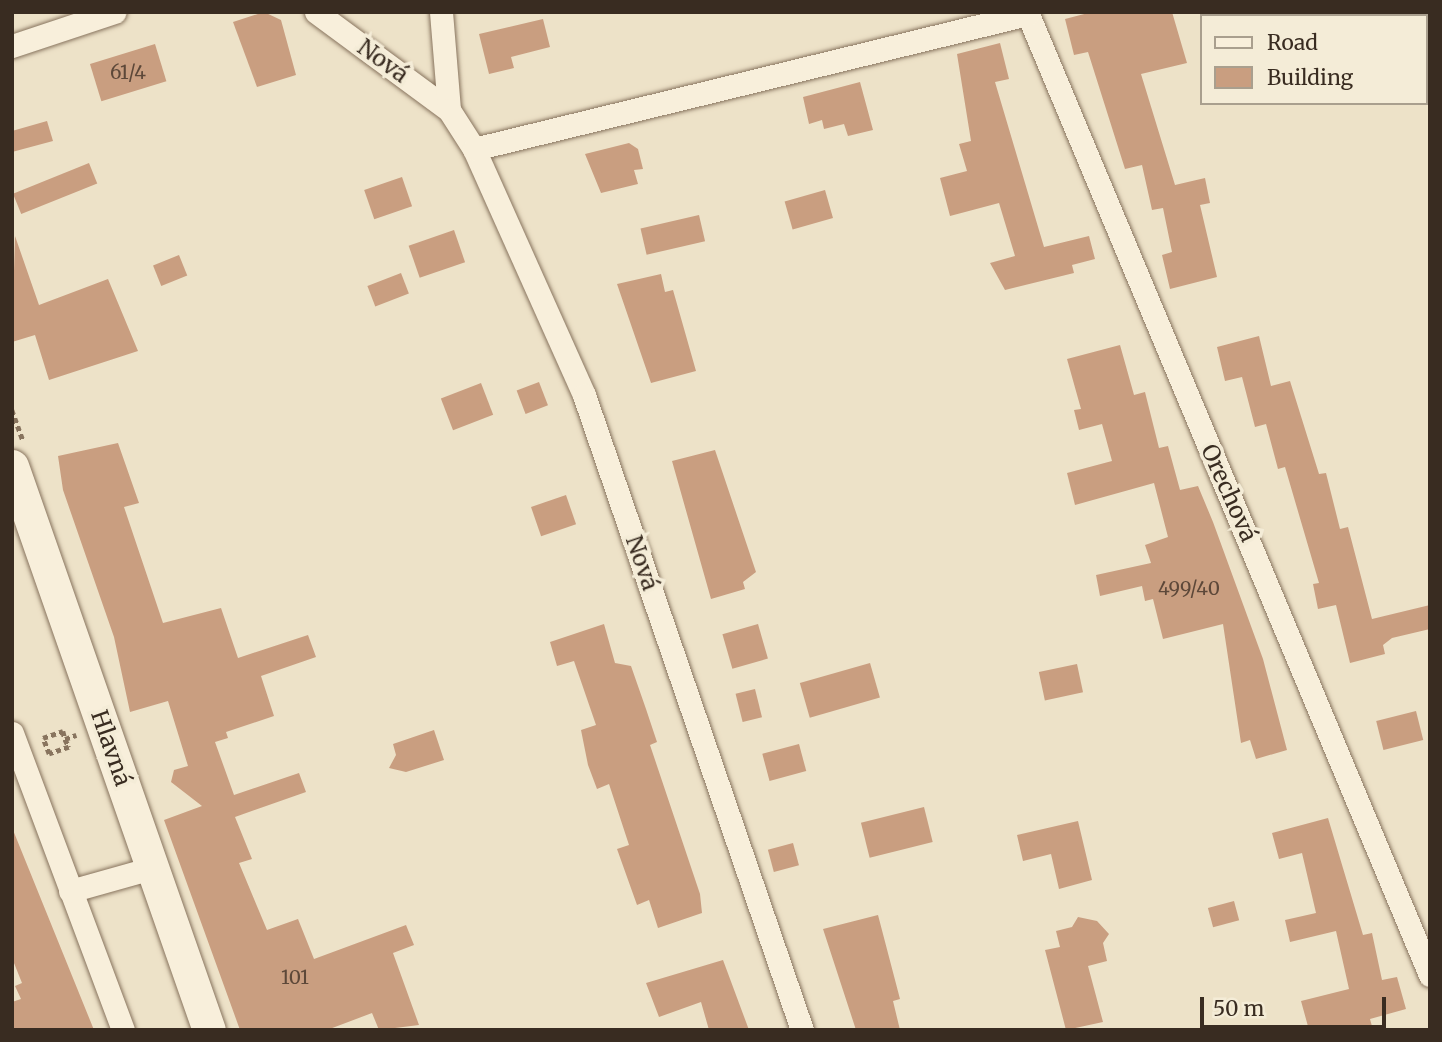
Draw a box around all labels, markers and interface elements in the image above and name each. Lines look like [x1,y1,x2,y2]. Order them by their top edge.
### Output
legend [1200,14,1428,105]
text: Road [1267,29,1318,56]
street label: Nová [352,33,414,89]
house number: 61/4 [110,62,146,84]
text: Building [1267,64,1353,91]
street label: Orechová [1195,440,1263,546]
street label: Nová [620,532,664,594]
house number: 499/40 [1158,578,1220,600]
street label: Hlavná [85,706,137,790]
house number: 101 [281,967,309,989]
scale bar [1204,982,1390,1026]
text: 50 m [1213,995,1264,1022]

